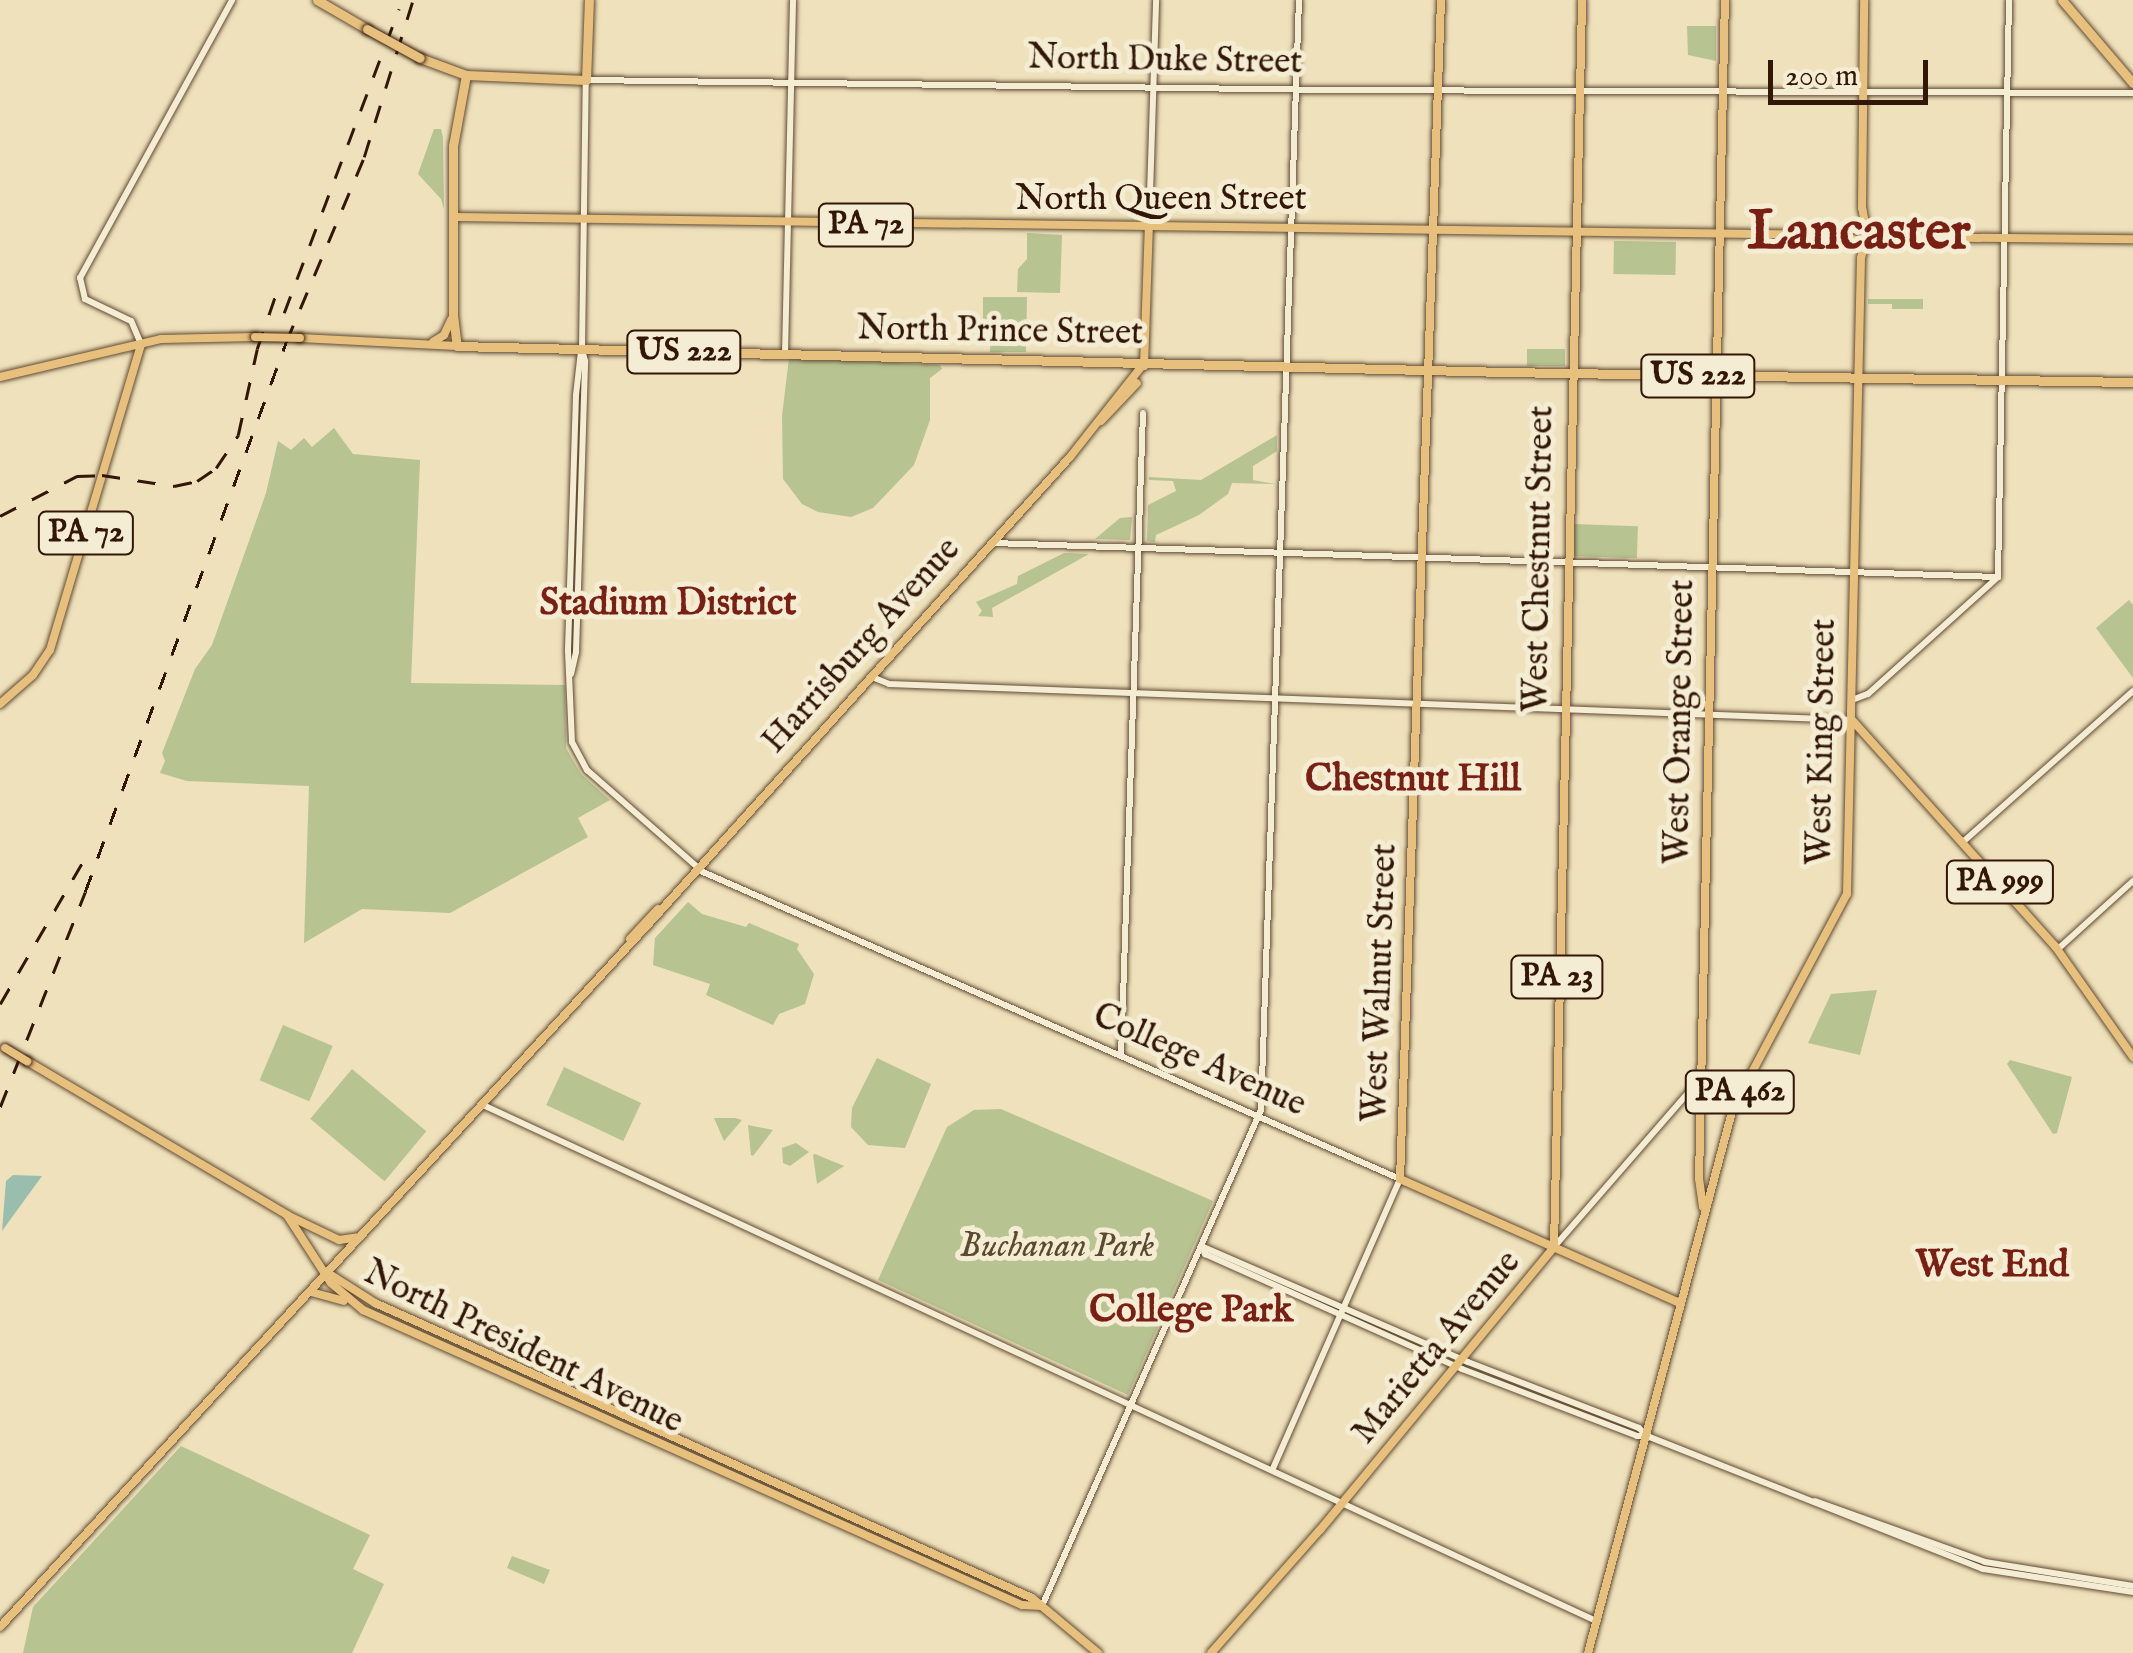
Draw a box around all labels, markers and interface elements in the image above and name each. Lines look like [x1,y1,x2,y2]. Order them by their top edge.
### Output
street label: North Duke Street [1027,38,1303,84]
scale bar [1773,40,1933,102]
text: 200 m [1785,58,1858,96]
street label: North Queen Street [1015,179,1307,221]
road number: PA 72 [816,198,916,252]
district label: Lancaster [1747,201,1971,267]
street label: North Prince Street [857,309,1143,355]
road number: US 222 [624,325,744,379]
road number: US 222 [1638,349,1758,403]
street label: West Chestnut Street [1516,405,1564,713]
road number: PA 72 [36,506,136,560]
street label: Harrisburg Avenue [754,530,970,762]
street label: West Orange Street [1658,579,1704,865]
district label: Stadium District [540,582,796,628]
street label: West King Street [1800,618,1846,866]
district label: Chestnut Hill [1305,758,1521,804]
street label: West Walnut Street [1355,843,1407,1123]
road number: PA 999 [1945,855,2055,909]
road number: PA 23 [1510,950,1604,1004]
street label: College Avenue [1086,995,1312,1127]
road number: PA 462 [1682,1065,1798,1119]
park label: Buchanan Park [960,1226,1154,1268]
street label: Marietta Avenue [1344,1243,1530,1453]
district label: West End [1915,1244,2069,1290]
street label: North President Avenue [357,1252,689,1444]
district label: College Park [1089,1289,1293,1335]

